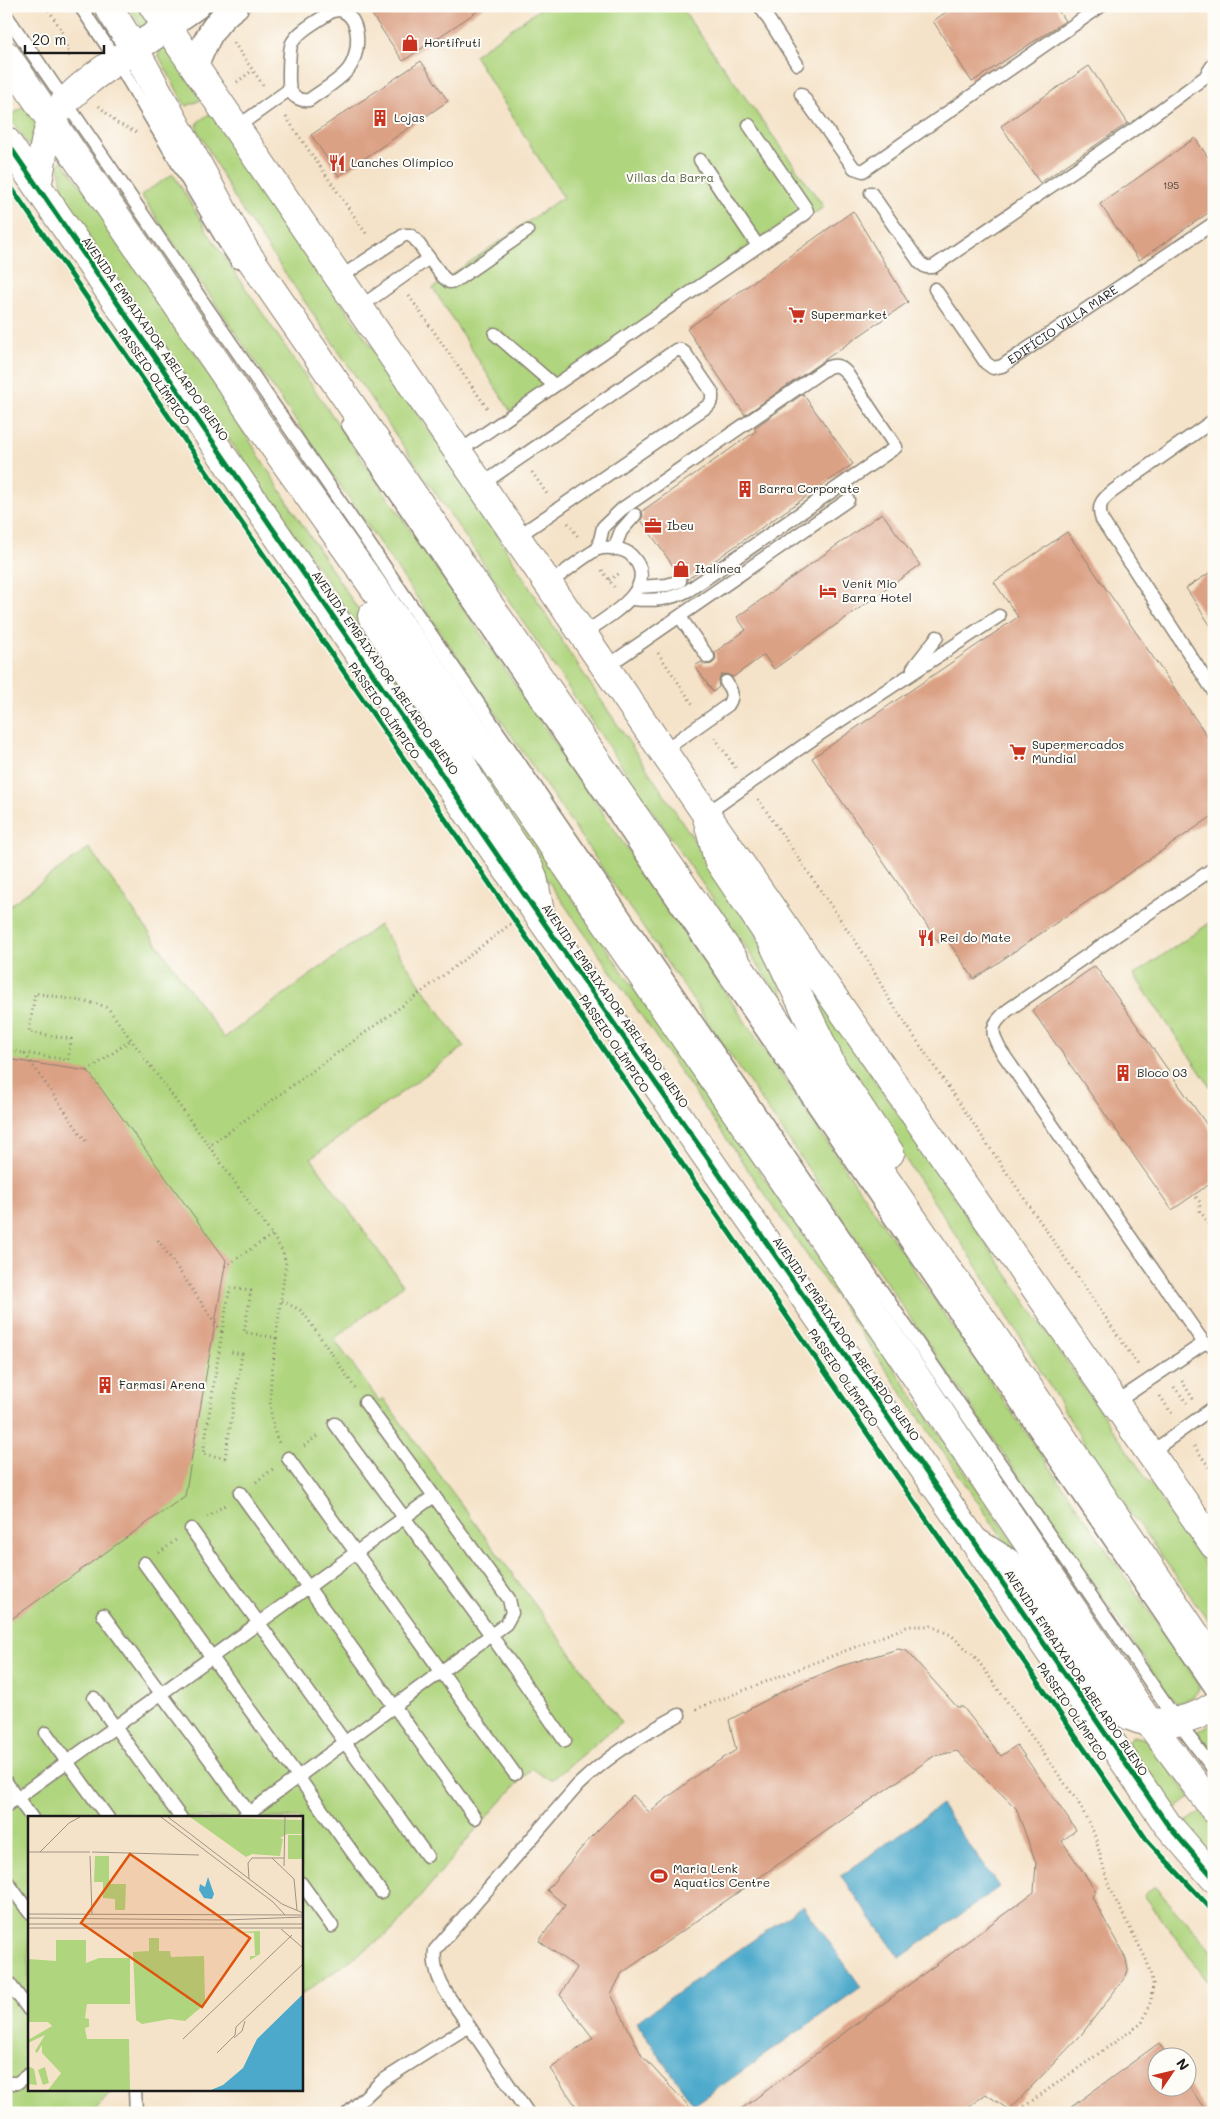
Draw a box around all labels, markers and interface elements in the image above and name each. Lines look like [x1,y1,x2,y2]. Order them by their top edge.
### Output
scale bar [25,22,104,54]
text: 20 m [32,29,66,49]
shop icon: Hortifruti [400,33,420,53]
place label: Hortifruti [424,34,481,50]
building icon: Lojas [370,108,390,128]
place label: Lojas [394,109,425,125]
restaurant icon: Lanches Olímpico [327,153,347,173]
place label: Lanches Olímpico [351,154,453,170]
park label: Villas da Barra [626,169,714,185]
house number: 195 [1163,178,1179,192]
street label: AVENIDA EMBAIXADOR ABELARDO BUENO [79,233,233,444]
street label: EDIFÍCIO VILLA MARE [1004,281,1121,367]
supermarket icon: Supermarket [787,305,807,325]
place label: Supermarket [811,306,887,322]
street label: PASSEIO OLÍMPICO [115,325,194,428]
building icon: Barra Corporate [735,479,755,499]
place label: Barra Corporate [759,480,860,496]
office icon: Ibeu [643,516,663,536]
place label: Ibeu [667,517,694,533]
shop icon: Italínea [671,559,691,579]
place label: Italínea [695,560,741,576]
street label: AVENIDA EMBAIXADOR ABELARDO BUENO [309,567,463,778]
place label: Venit Mio Barra Hotel [842,575,912,605]
hotel icon: Venit Mio Barra Hotel [818,581,838,601]
street label: PASSEIO OLÍMPICO [345,659,424,762]
place label: Supermercados Mundial [1032,736,1124,766]
supermarket icon: Supermercados Mundial [1008,742,1028,762]
street label: AVENIDA EMBAIXADOR ABELARDO BUENO [539,900,693,1111]
restaurant icon: Rei do Mate [916,928,936,948]
place label: Rei do Mate [940,929,1011,945]
street label: PASSEIO OLÍMPICO [576,991,654,1096]
building icon: Bloco 03 [1113,1063,1133,1083]
place label: Bloco 03 [1137,1064,1187,1080]
street label: AVENIDA EMBAIXADOR ABELARDO BUENO [770,1233,924,1444]
street label: PASSEIO OLÍMPICO [805,1325,883,1430]
building icon: Farmasi Arena [95,1375,115,1395]
place label: Farmasi Arena [119,1376,205,1392]
street label: AVENIDA EMBAIXADOR ABELARDO BUENO [1001,1566,1152,1779]
street label: PASSEIO OLÍMPICO [1034,1659,1112,1764]
inset map [28,1816,302,2092]
place label: Maria Lenk Aquatics Centre [673,1860,770,1890]
sports icon: Maria Lenk Aquatics Centre [649,1866,669,1886]
north arrow [1148,2046,1198,2096]
text: N [1172,2054,1194,2074]

